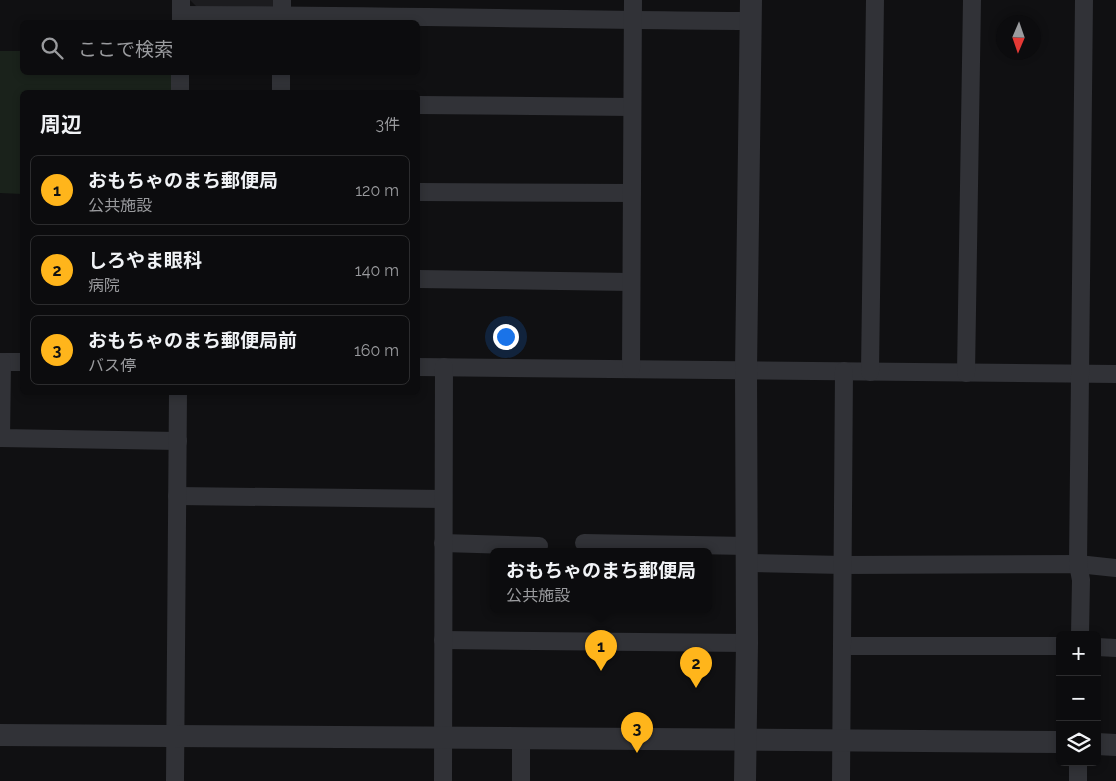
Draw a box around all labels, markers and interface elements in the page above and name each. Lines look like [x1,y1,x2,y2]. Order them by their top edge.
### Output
north arrow [996,15,1041,60]
search box [20,20,420,75]
icon: search [38,34,66,62]
text: ここで検索 [78,38,173,60]
text: 周辺 [40,112,82,137]
text: 3件 [375,115,400,134]
text: おもちゃのまち郵便局 [88,169,278,191]
text: 1 [53,181,61,200]
text: 120 m [355,181,399,200]
text: 公共施設 [88,196,152,215]
text: しろやま眼科 [88,249,202,271]
text: 2 [52,261,62,280]
text: 140 m [355,261,399,280]
text: 病院 [88,276,120,295]
your location [493,324,519,350]
text: おもちゃのまち郵便局前 [88,329,297,351]
text: 3 [53,341,61,360]
text: 160 m [354,341,399,360]
text: バス停 [88,356,136,375]
popup [490,548,712,613]
text: おもちゃのまち郵便局 [506,559,696,581]
text: 公共施設 [506,586,570,605]
pin: 1 [585,630,617,671]
map controls [1056,631,1101,766]
button: + [1056,631,1101,676]
pin: 2 [680,647,712,688]
button: − [1056,676,1101,721]
pin: 3 [621,712,653,753]
button: layers [1056,721,1101,766]

